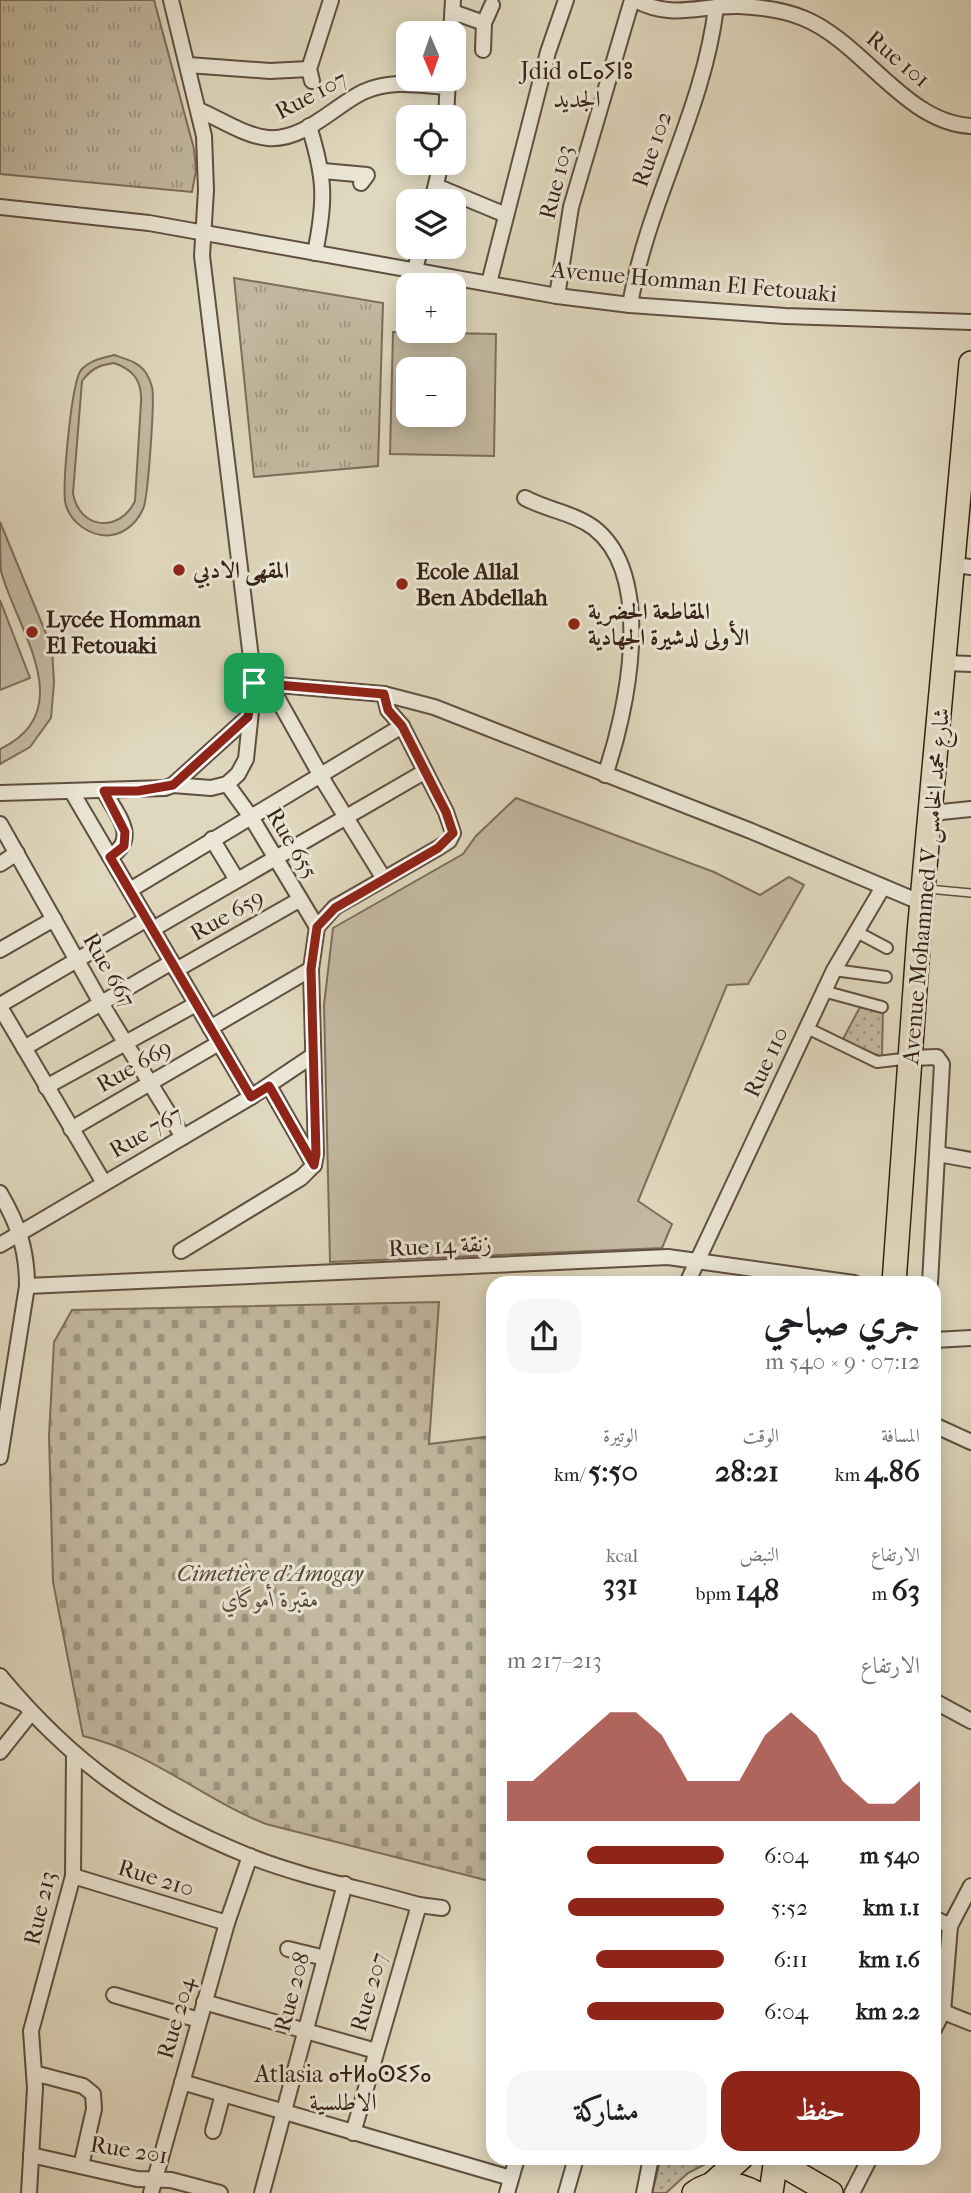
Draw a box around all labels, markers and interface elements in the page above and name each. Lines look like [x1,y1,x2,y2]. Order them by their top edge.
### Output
north arrow [396,21,466,91]
map controls [396,21,466,427]
street label: Rue 101 [861,25,935,93]
district label: Jdid ⴰⵎⴰⵢⵏⵓ الجديد [518,57,634,113]
street label: Rue 107 [270,65,352,125]
button: locate [396,105,466,175]
street label: Rue 102 [627,108,678,190]
street label: Rue 103 [534,142,578,222]
button: layers [396,189,466,259]
street label: Avenue Homman El Fetouaki [549,256,838,308]
button: + [396,273,466,343]
button: − [396,357,466,427]
place label: المقهى الادبي [192,557,289,589]
place label: Ecole Allal Ben Abdellah [416,558,549,611]
marker: المقهى الادبي [171,562,187,578]
marker: Ecole Allal Ben Abdellah [394,576,410,592]
place label: المقاطعة الحضرية الأولى لدشيرة الجهادية [588,598,749,651]
place label: Lycée Homman El Fetouaki [46,606,201,659]
marker: المقاطعة الحضرية الأولى لدشيرة الجهادية [566,616,582,632]
marker: Lycée Homman El Fetouaki [24,624,40,640]
pin [224,653,284,713]
icon: arrive [235,664,273,702]
street label: Avenue Mohammed V شارع محمد الخامس [897,707,961,1067]
street label: Rue 655 [260,803,324,883]
street label: Rue 659 [186,883,268,947]
street label: Rue 667 [77,928,141,1012]
street label: Rue 110 [738,1023,794,1101]
street label: Rue 669 [92,1034,176,1098]
street label: Rue 767 [105,1100,187,1164]
street label: Rue 14 زنقة [388,1230,492,1262]
button: share [507,1299,581,1373]
text: جري صباحي [763,1299,920,1344]
text: 07:12 · 9 × 540 m [765,1348,920,1375]
text: الوتيرة [603,1425,638,1447]
text: الوقت [743,1425,779,1447]
text: المسافة [881,1425,920,1447]
text: 5:50 [588,1454,638,1489]
text: 28:21 [715,1454,779,1489]
text: 4.86 [864,1454,920,1489]
text: /km [554,1464,588,1486]
text: km [835,1464,864,1486]
text: النبض [740,1544,779,1566]
text: الارتفاع [871,1544,920,1566]
text: kcal [606,1545,638,1567]
park label: Cimetière d'Amogay مقبرة أموگاي [177,1560,364,1618]
text: 331 [603,1567,638,1602]
text: 148 [736,1573,779,1608]
text: 63 [891,1573,920,1608]
text: bpm [695,1583,736,1605]
text: m [872,1583,891,1605]
text: 213–217 m [507,1647,602,1674]
text: الارتفاع [860,1652,920,1679]
text: 6:04 [764,1842,808,1869]
text: 540 m [860,1842,920,1869]
street label: Rue 210 [115,1854,197,1902]
street label: Rue 213 [18,1868,62,1948]
text: 5:52 [771,1894,808,1921]
text: 1.1 km [863,1894,920,1921]
text: 6:11 [774,1946,808,1973]
text: 1.6 km [859,1946,920,1973]
street label: Rue 208 [268,1949,316,2035]
street label: Rue 207 [345,1949,393,2035]
street label: Rue 204 [152,1973,201,2062]
text: 6:04 [764,1998,808,2025]
text: 2.2 km [856,1998,920,2025]
district label: Atlasia ⴰⵜⵍⴰⵙⵉⵢⴰ الاطلسية [253,2060,432,2116]
button: مشاركة [507,2071,707,2151]
button: حفظ [721,2071,920,2151]
street label: Rue 201 [88,2131,170,2169]

